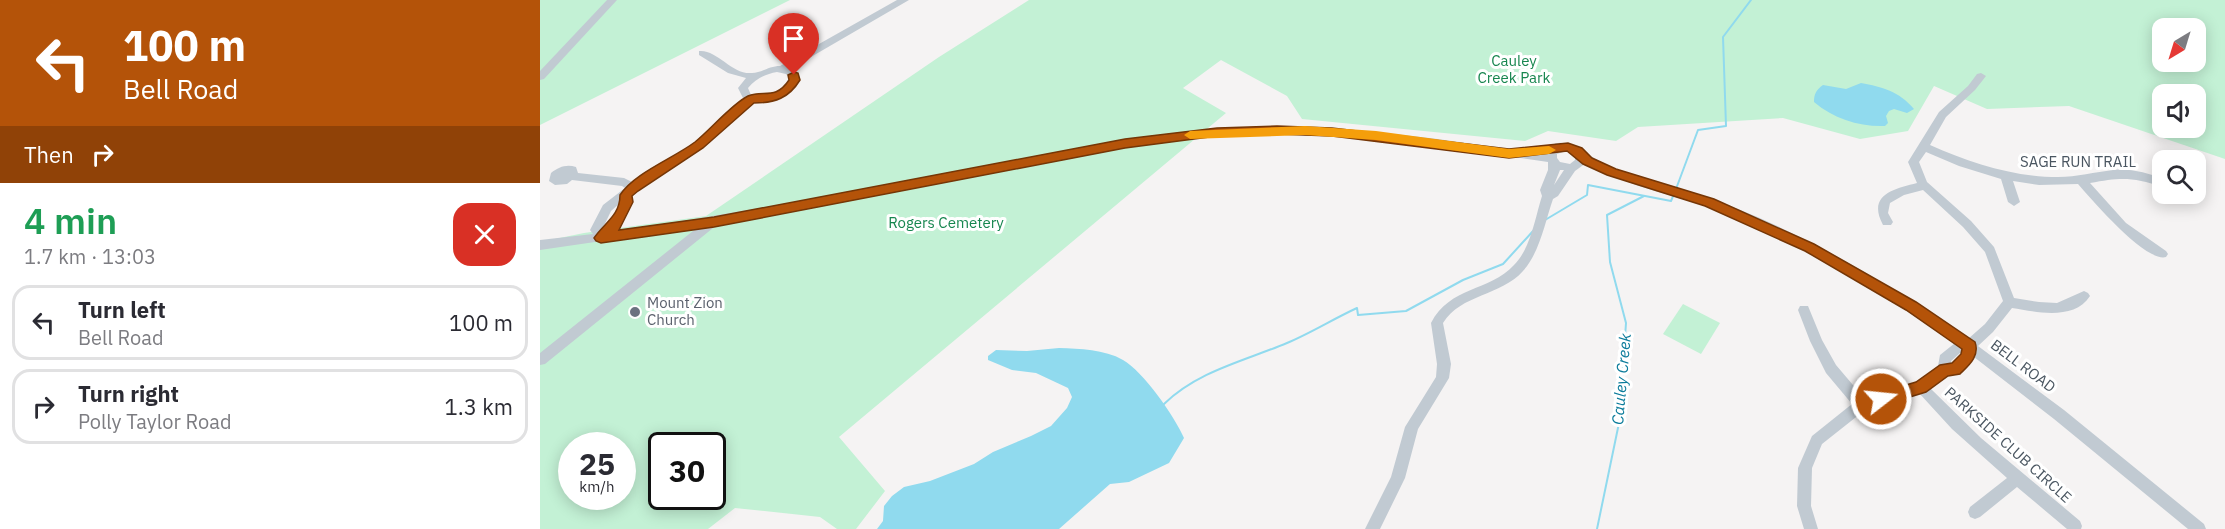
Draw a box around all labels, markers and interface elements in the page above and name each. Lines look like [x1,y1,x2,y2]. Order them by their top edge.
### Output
pin [768,13,819,75]
text: 100 m [123,18,246,73]
north arrow [2152,18,2206,72]
map controls [2152,18,2206,204]
icon: arrive [777,22,810,55]
icon: left [24,24,102,102]
park label: Cauley Creek Park [1477,51,1551,87]
text: Bell Road [123,71,238,106]
button: sound [2152,84,2206,138]
icon: right [86,138,119,171]
text: Then [24,140,74,169]
button: search [2152,150,2206,204]
street label: SAGE RUN TRAIL [2020,152,2136,171]
text: 4 min [24,197,117,244]
button: close [453,203,516,266]
park label: Rogers Cemetery [888,213,1004,232]
text: 1.7 km · 13:03 [24,243,156,270]
place label: Mount Zion Church [647,293,723,329]
text: Turn left [78,295,166,324]
marker: Mount Zion Church [628,305,642,319]
icon: left [27,306,60,339]
text: 100 m [449,308,513,337]
text: Bell Road [78,324,164,351]
water label: Cauley Creek [1607,332,1635,426]
street label: BELL ROAD [1987,335,2060,396]
position arrow [1849,367,1913,431]
text: Turn right [78,379,179,408]
street label: PARKSIDE CLUB CIRCLE [1941,383,2076,507]
icon: right [27,390,60,423]
text: 1.3 km [445,392,513,421]
text: Polly Taylor Road [78,408,231,435]
speed limit sign: 30 [648,432,726,510]
text: 25 [579,444,615,483]
text: km/h [579,477,615,496]

